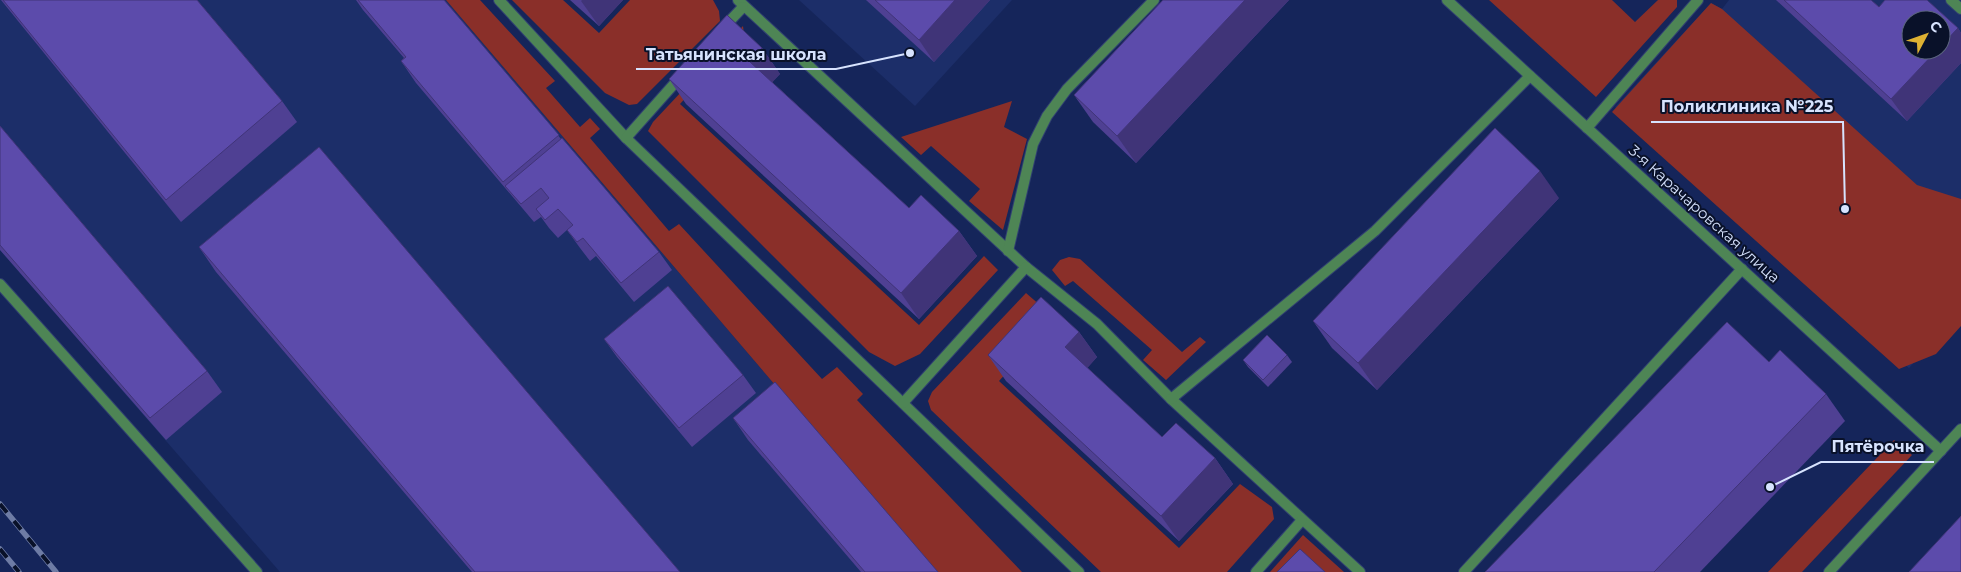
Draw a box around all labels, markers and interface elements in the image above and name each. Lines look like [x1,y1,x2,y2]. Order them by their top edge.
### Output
north arrow [1901,10,1951,60]
text: С [1926,17,1946,36]
callout: Татьянинская школа [636,38,836,69]
text: Татьянинская школа [646,45,826,64]
callout: Поликлиника №225 [1651,91,1843,122]
text: Поликлиника №225 [1661,97,1834,116]
street label: 3-я Карачаровская улица [1625,141,1784,287]
callout: Пятёрочка [1821,431,1934,462]
text: Пятёрочка [1831,437,1925,456]

